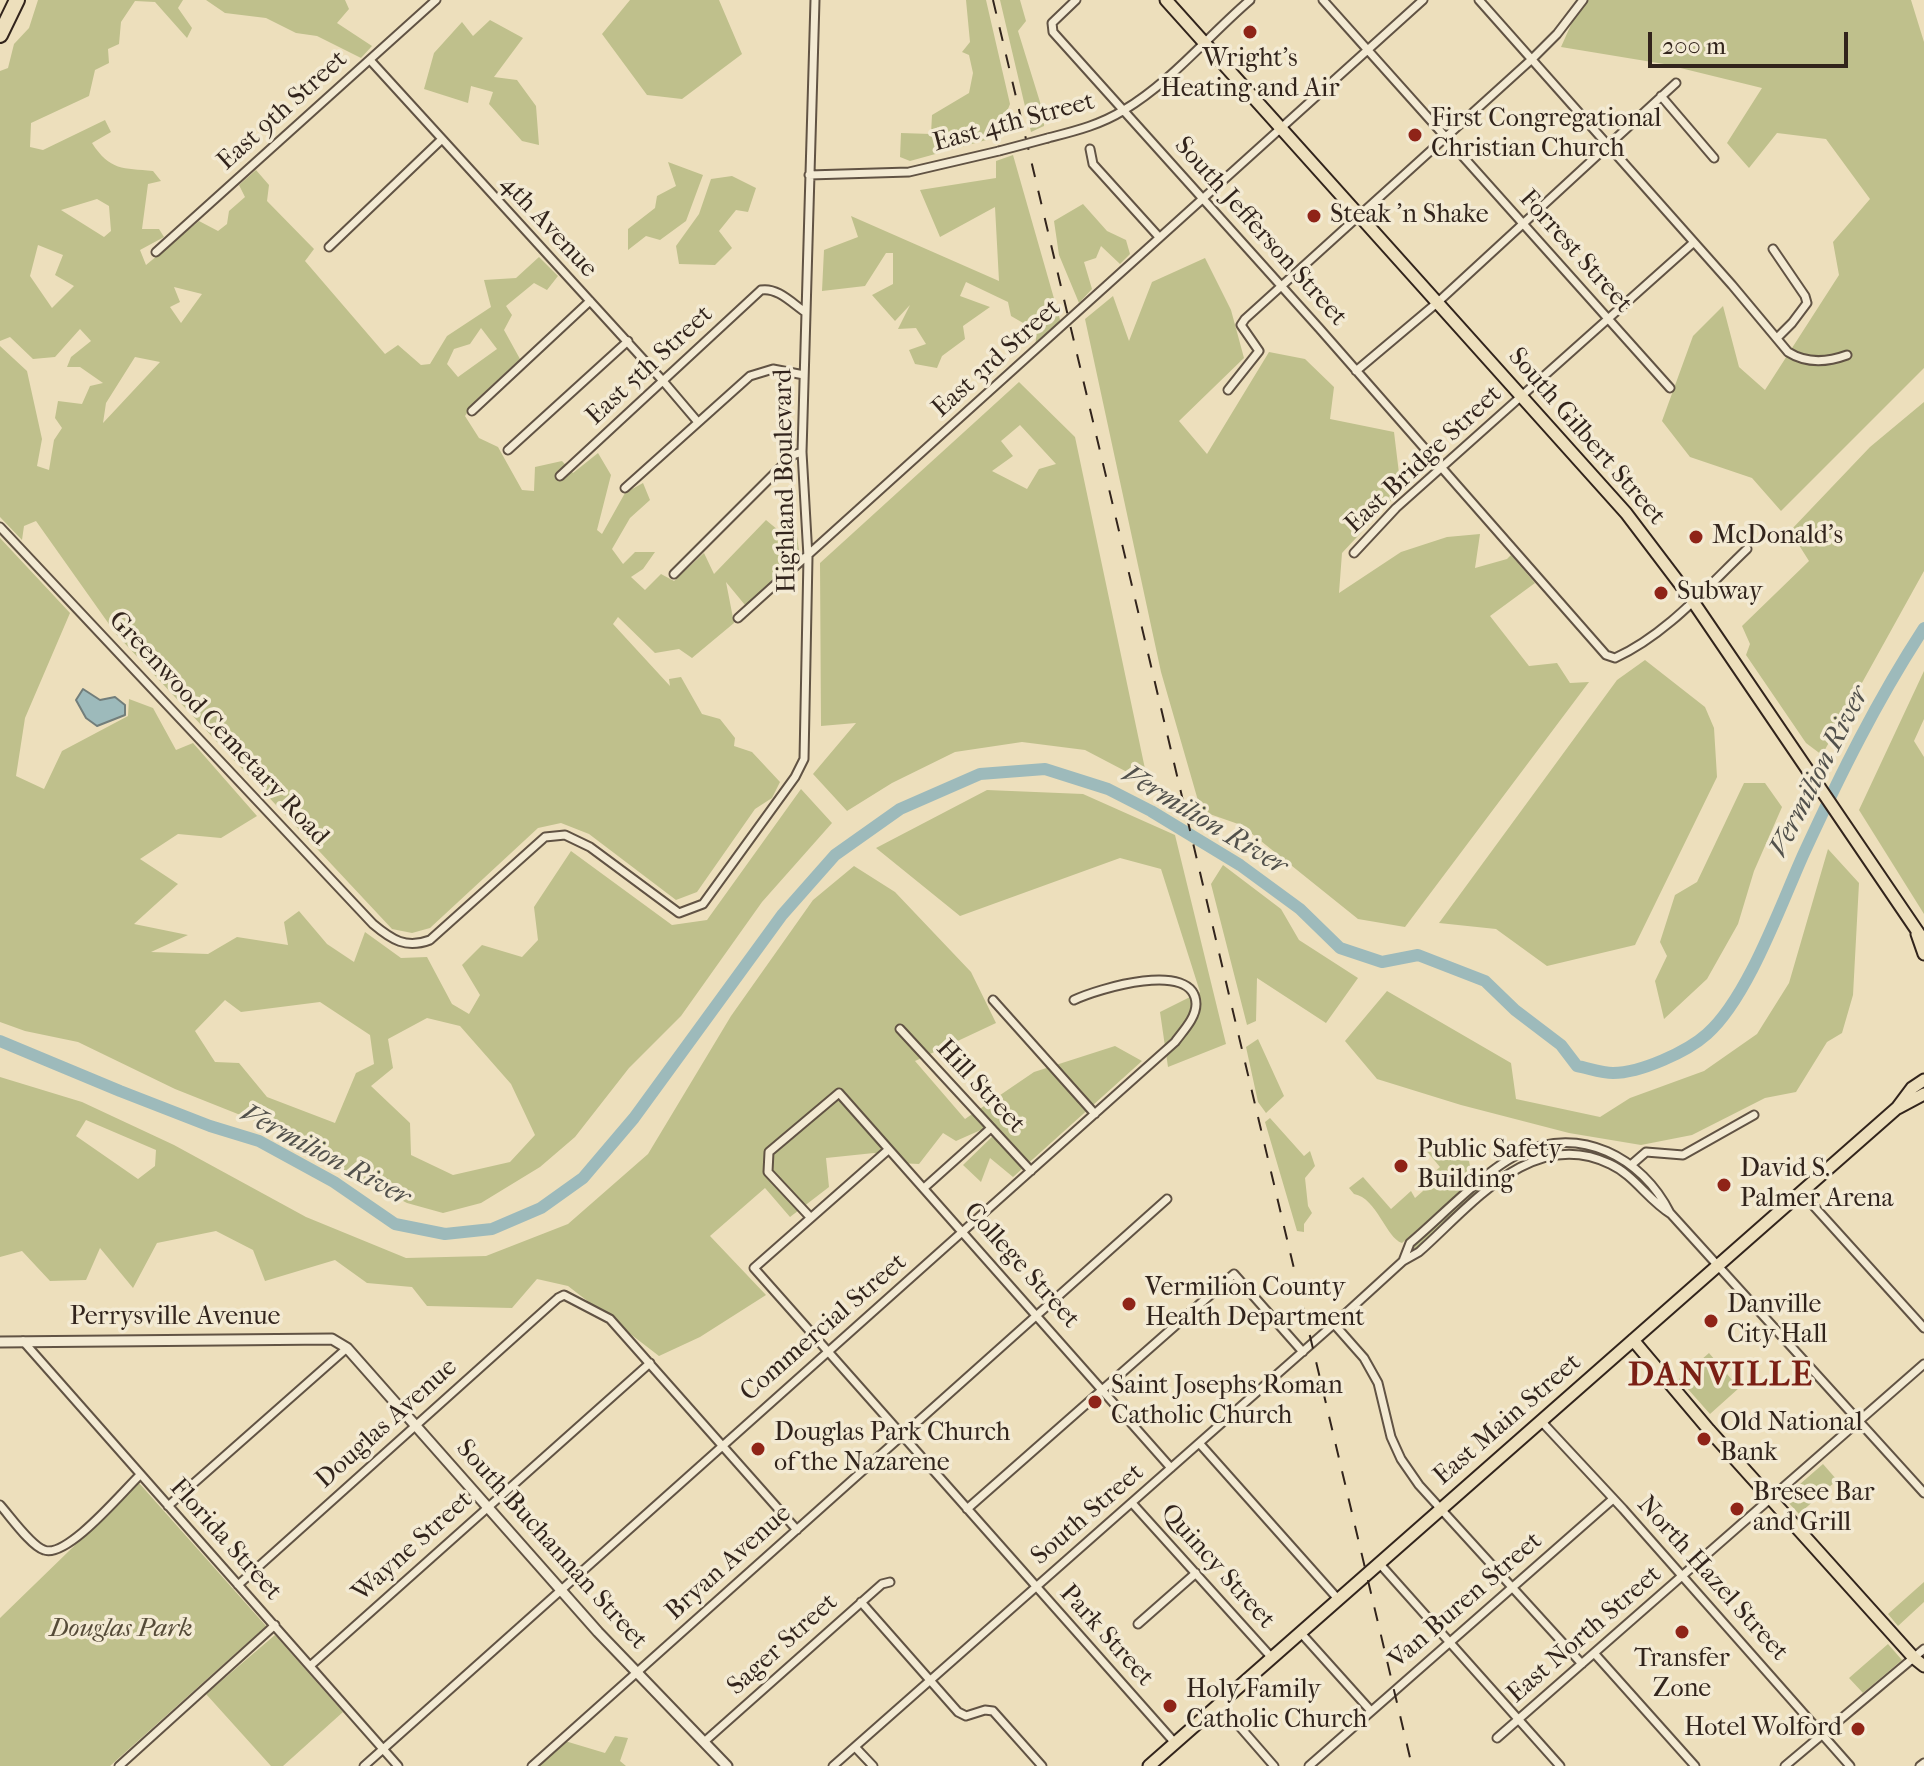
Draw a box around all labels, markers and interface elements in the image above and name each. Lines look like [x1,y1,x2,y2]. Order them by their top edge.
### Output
scale bar [1652,16,1852,66]
marker: Wright's Heating and Air [1241,23,1259,41]
text: 200 m [1662,32,1726,60]
place label: Wright's Heating and Air [1161,44,1339,106]
street label: East 9th Street [212,45,354,177]
street label: East 4th Street [930,86,1098,160]
place label: First Congregational Christian Church [1431,104,1662,166]
marker: First Congregational Christian Church [1406,126,1424,144]
street label: South Jefferson Street [1167,131,1353,333]
street label: 4th Avenue [493,169,603,285]
street label: Forrest Street [1512,184,1638,320]
place label: Steak 'n Shake [1330,200,1489,232]
marker: Steak 'n Shake [1305,207,1323,225]
street label: East 3rd Street [926,293,1068,425]
street label: East 5th Street [580,299,720,433]
street label: South Gilbert Street [1501,342,1671,532]
street label: Highland Boulevard [768,369,804,593]
street label: East Bridge Street [1339,379,1509,541]
place label: McDonald's [1712,521,1843,553]
marker: McDonald's [1687,528,1705,546]
place label: Subway [1677,577,1763,609]
marker: Subway [1652,584,1670,602]
street label: Greenwood Cemetary Road [101,605,335,853]
water label: Vermilion River [1763,681,1877,863]
water label: Vermilion River [1115,758,1293,884]
street label: Hill Street [929,1034,1031,1140]
water label: Vermilion River [234,1097,416,1215]
place label: Public Safety Building [1417,1135,1562,1196]
place label: David S. Palmer Arena [1740,1154,1893,1216]
marker: Public Safety Building [1392,1157,1410,1175]
marker: David S. Palmer Arena [1715,1176,1733,1194]
street label: College Street [956,1197,1086,1335]
street label: Commercial Street [734,1247,914,1409]
place label: Vermilion County Health Department [1145,1273,1364,1334]
place label: Danville City Hall [1727,1290,1828,1352]
marker: Vermilion County Health Department [1120,1295,1138,1313]
street label: Perrysville Avenue [70,1302,280,1334]
marker: Danville City Hall [1702,1312,1720,1330]
street label: East Main Street [1428,1348,1588,1492]
street label: Douglas Avenue [310,1352,464,1496]
district label: DANVILLE [1628,1357,1814,1397]
place label: Saint Josephs Roman Catholic Church [1111,1371,1343,1432]
marker: Saint Josephs Roman Catholic Church [1086,1393,1104,1411]
place label: Old National Bank [1720,1408,1863,1470]
place label: Douglas Park Church of the Nazarene [774,1418,1010,1480]
marker: Old National Bank [1695,1430,1713,1448]
street label: South Buchannan Street [449,1434,653,1656]
marker: Douglas Park Church of the Nazarene [749,1440,767,1458]
street label: South Street [1025,1458,1151,1572]
street label: Florida Street [162,1473,288,1607]
place label: Bresee Bar and Grill [1753,1478,1875,1540]
street label: Wayne Street [346,1485,480,1609]
street label: North Hazel Street [1630,1490,1794,1668]
street label: Quincy Street [1153,1498,1281,1636]
street label: Bryan Avenue [660,1499,798,1627]
marker: Bresee Bar and Grill [1728,1500,1746,1518]
street label: Van Buren Street [1383,1526,1549,1676]
street label: East North Street [1502,1560,1668,1710]
street label: Park Street [1052,1579,1160,1693]
street label: Sager Street [721,1587,845,1703]
park label: Douglas Park [49,1614,193,1646]
marker: Transfer Zone [1673,1623,1691,1641]
place label: Transfer Zone [1634,1644,1730,1706]
place label: Holy Family Catholic Church [1186,1675,1367,1736]
marker: Holy Family Catholic Church [1161,1697,1179,1715]
place label: Hotel Wolford [1684,1713,1842,1745]
marker: Hotel Wolford [1849,1720,1867,1738]

